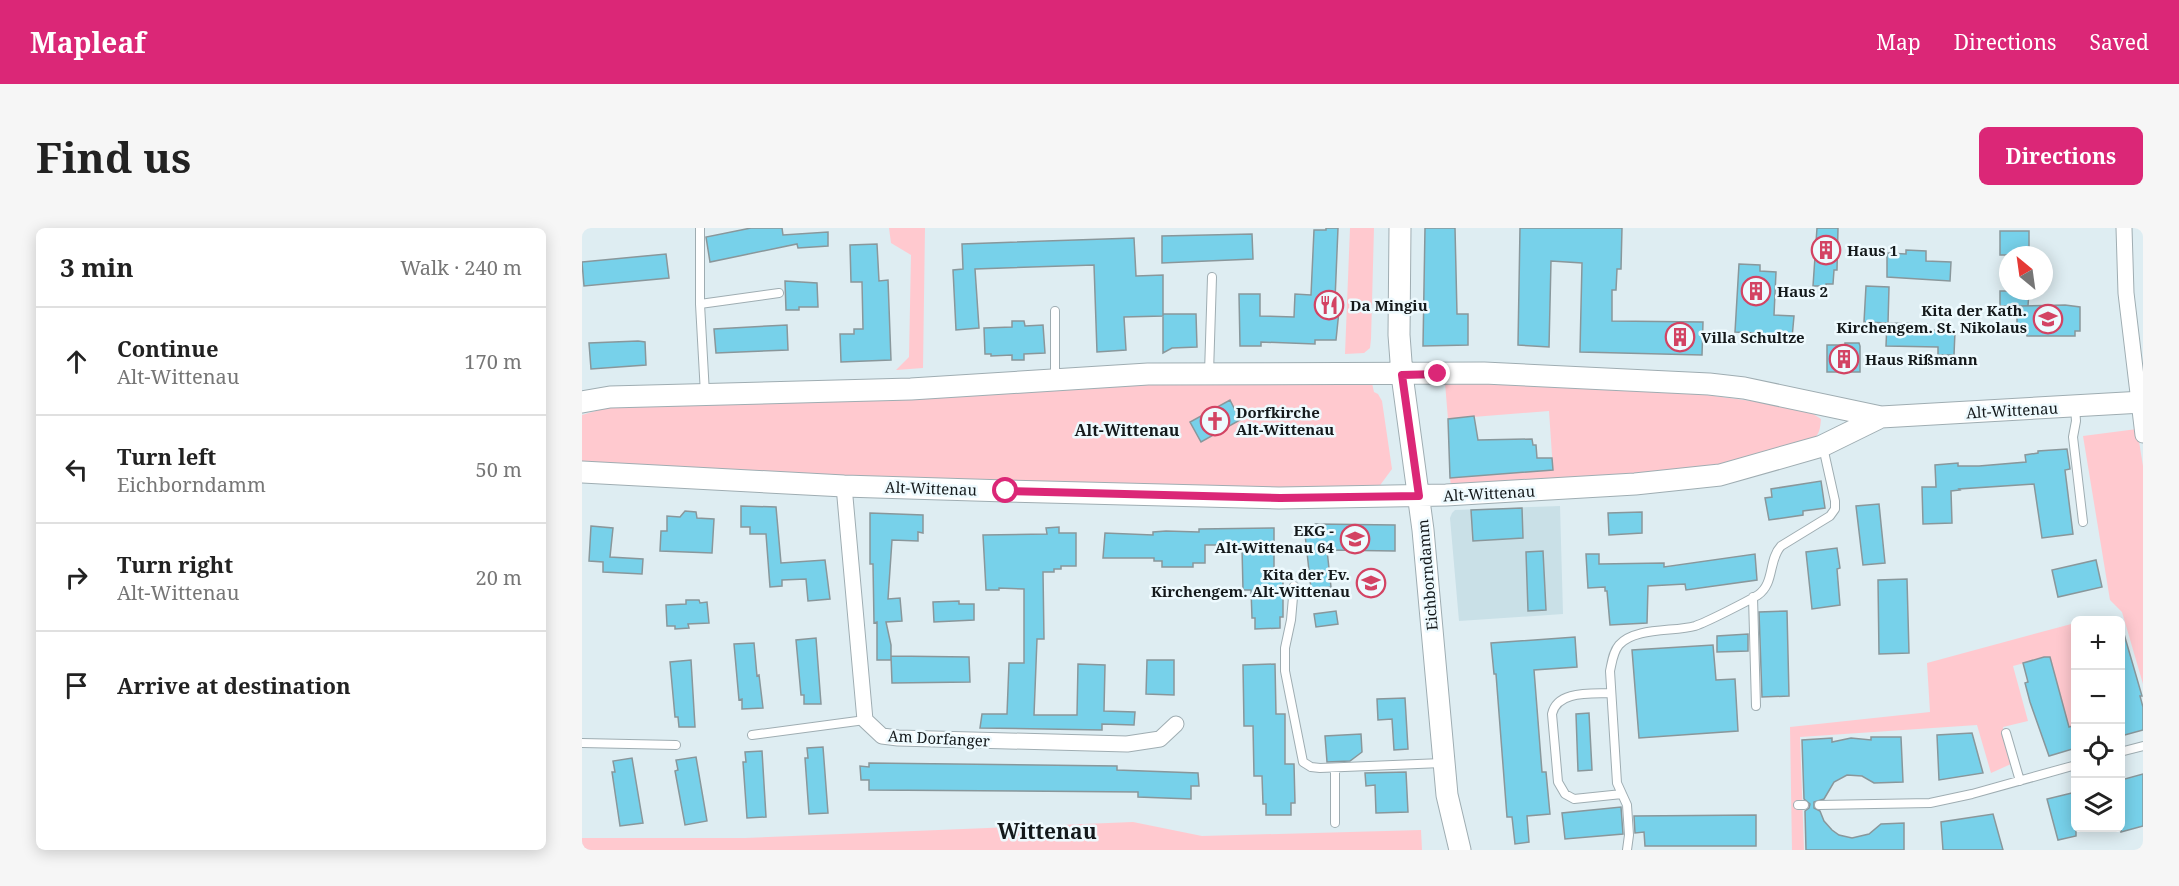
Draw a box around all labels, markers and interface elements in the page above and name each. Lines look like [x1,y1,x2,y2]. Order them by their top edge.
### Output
text: Mapleaf [30,23,146,61]
text: Map [1876,28,1921,56]
text: Directions [1954,28,2056,56]
text: Saved [2089,28,2149,56]
button: Directions [1979,127,2143,185]
text: Find us [36,128,191,185]
building icon: Haus 1 [1810,234,1842,266]
place label: Haus 1 [1847,240,1898,260]
north arrow [1999,246,2053,300]
text: 3 min [60,249,134,285]
text: Walk · 240 m [400,254,522,281]
building icon: Haus 2 [1740,275,1772,307]
place label: Haus 2 [1777,281,1828,301]
restaurant icon: Da Mingiu [1313,289,1345,321]
place label: Da Mingiu [1350,295,1428,315]
place label: Kita der Kath. Kirchengem. St. Nikolaus [1836,300,2027,337]
school or university icon: Kita der Kath. Kirchengem. St. Nikolaus [2032,303,2064,335]
building icon: Villa Schultze [1664,321,1696,353]
place label: Villa Schultze [1701,327,1805,347]
text: Continue [117,333,219,363]
building icon: Haus Rißmann [1828,343,1860,375]
icon: ahead [60,345,93,378]
text: 170 m [464,348,522,375]
place label: Haus Rißmann [1865,349,1978,369]
route end [1424,360,1450,386]
text: Alt-Wittenau [117,363,240,390]
street label: Alt-Wittenau [1966,398,2059,422]
place label: Dorfkirche Alt-Wittenau [1236,402,1334,439]
church icon: Dorfkirche Alt-Wittenau [1199,405,1231,437]
district label: Alt-Wittenau [1075,419,1180,441]
text: Turn left [117,441,216,471]
icon: left [60,453,93,486]
text: 50 m [476,456,522,483]
text: Eichborndamm [117,471,266,498]
street label: Alt-Wittenau [885,476,978,500]
route start [992,477,1018,503]
street label: Alt-Wittenau [1443,481,1536,505]
street label: Eichborndamm [1412,519,1442,631]
place label: EKG - Alt-Wittenau 64 [1215,520,1335,557]
school or university icon: EKG - Alt-Wittenau 64 [1339,523,1371,555]
text: Turn right [117,549,233,579]
icon: right [60,561,93,594]
text: 20 m [476,564,522,591]
place label: Kita der Ev. Kirchengem. Alt-Wittenau [1151,564,1350,601]
school or university icon: Kita der Ev. Kirchengem. Alt-Wittenau [1355,567,1387,599]
text: Alt-Wittenau [117,579,240,606]
map controls [2071,616,2125,832]
button: + [2071,616,2125,670]
icon: arrive [60,669,93,702]
text: Arrive at destination [117,670,351,700]
button: − [2071,670,2125,724]
button: locate [2071,724,2125,778]
street label: Am Dorfanger [887,725,991,751]
button: layers [2071,778,2125,832]
district label: Wittenau [997,817,1097,845]

